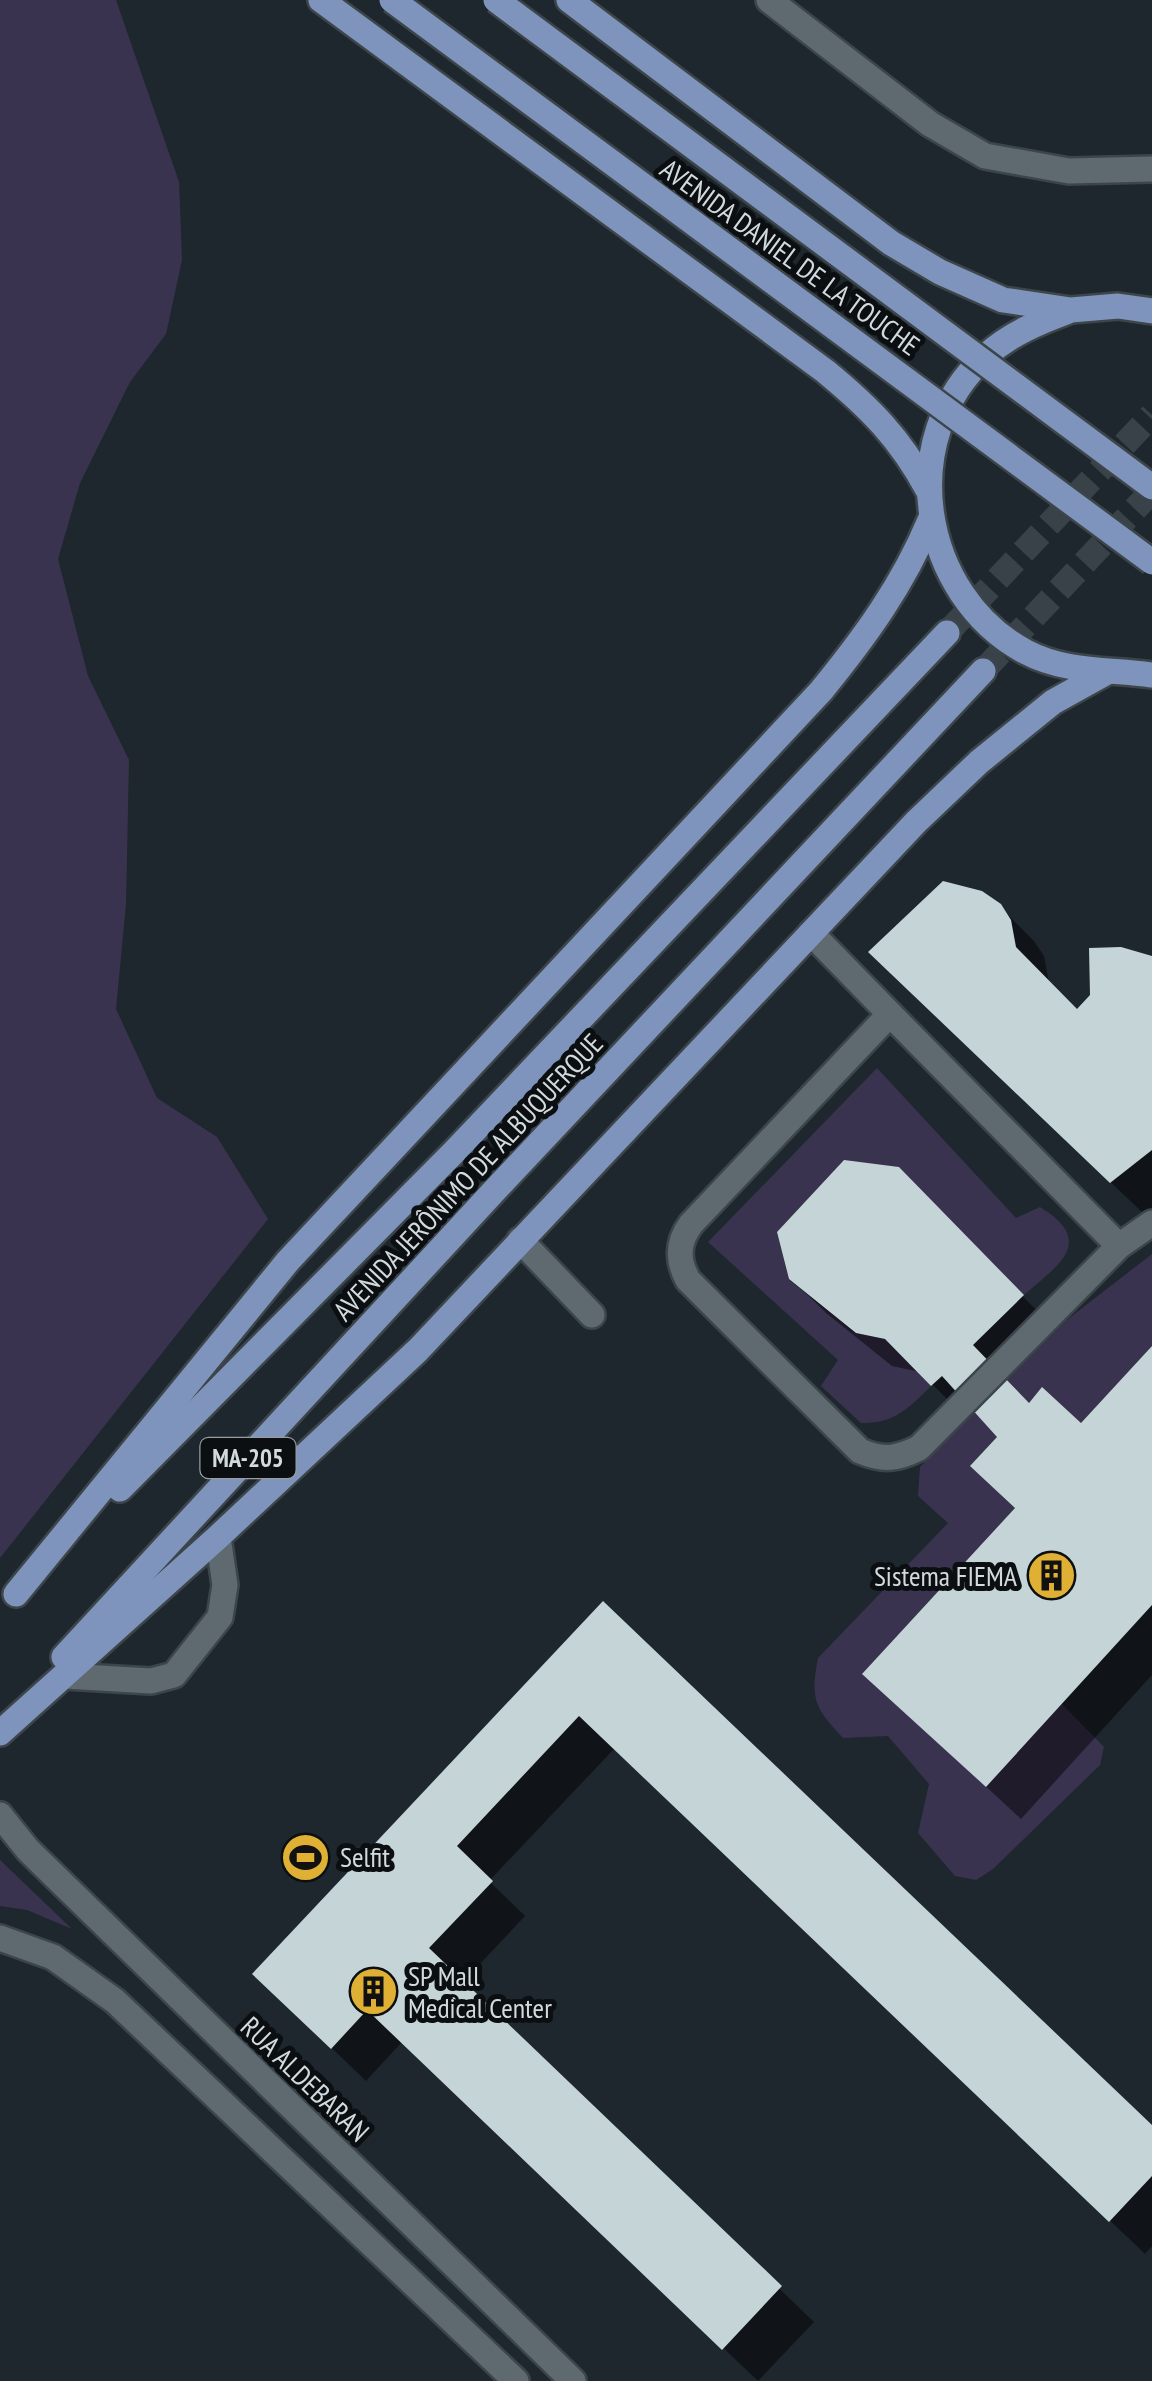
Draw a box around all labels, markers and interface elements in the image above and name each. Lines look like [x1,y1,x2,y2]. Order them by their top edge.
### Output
street label: AVENIDA DANIEL DE LA TOUCHE [653,150,927,363]
street label: AVENIDA JERÔNIMO DE ALBUQUERQUE [325,1025,611,1328]
road number: MA-205 [200,1438,296,1478]
building icon: Sistema FIEMA [1026,1550,1078,1602]
place label: Sistema FIEMA [874,1557,1018,1594]
sports icon: Selfit [279,1831,331,1883]
place label: Selfit [340,1838,390,1875]
place label: SP Mall Medical Center [408,1957,552,2026]
building icon: SP Mall Medical Center [347,1966,399,2018]
street label: RUA ALDEBARAN [233,2008,377,2149]

